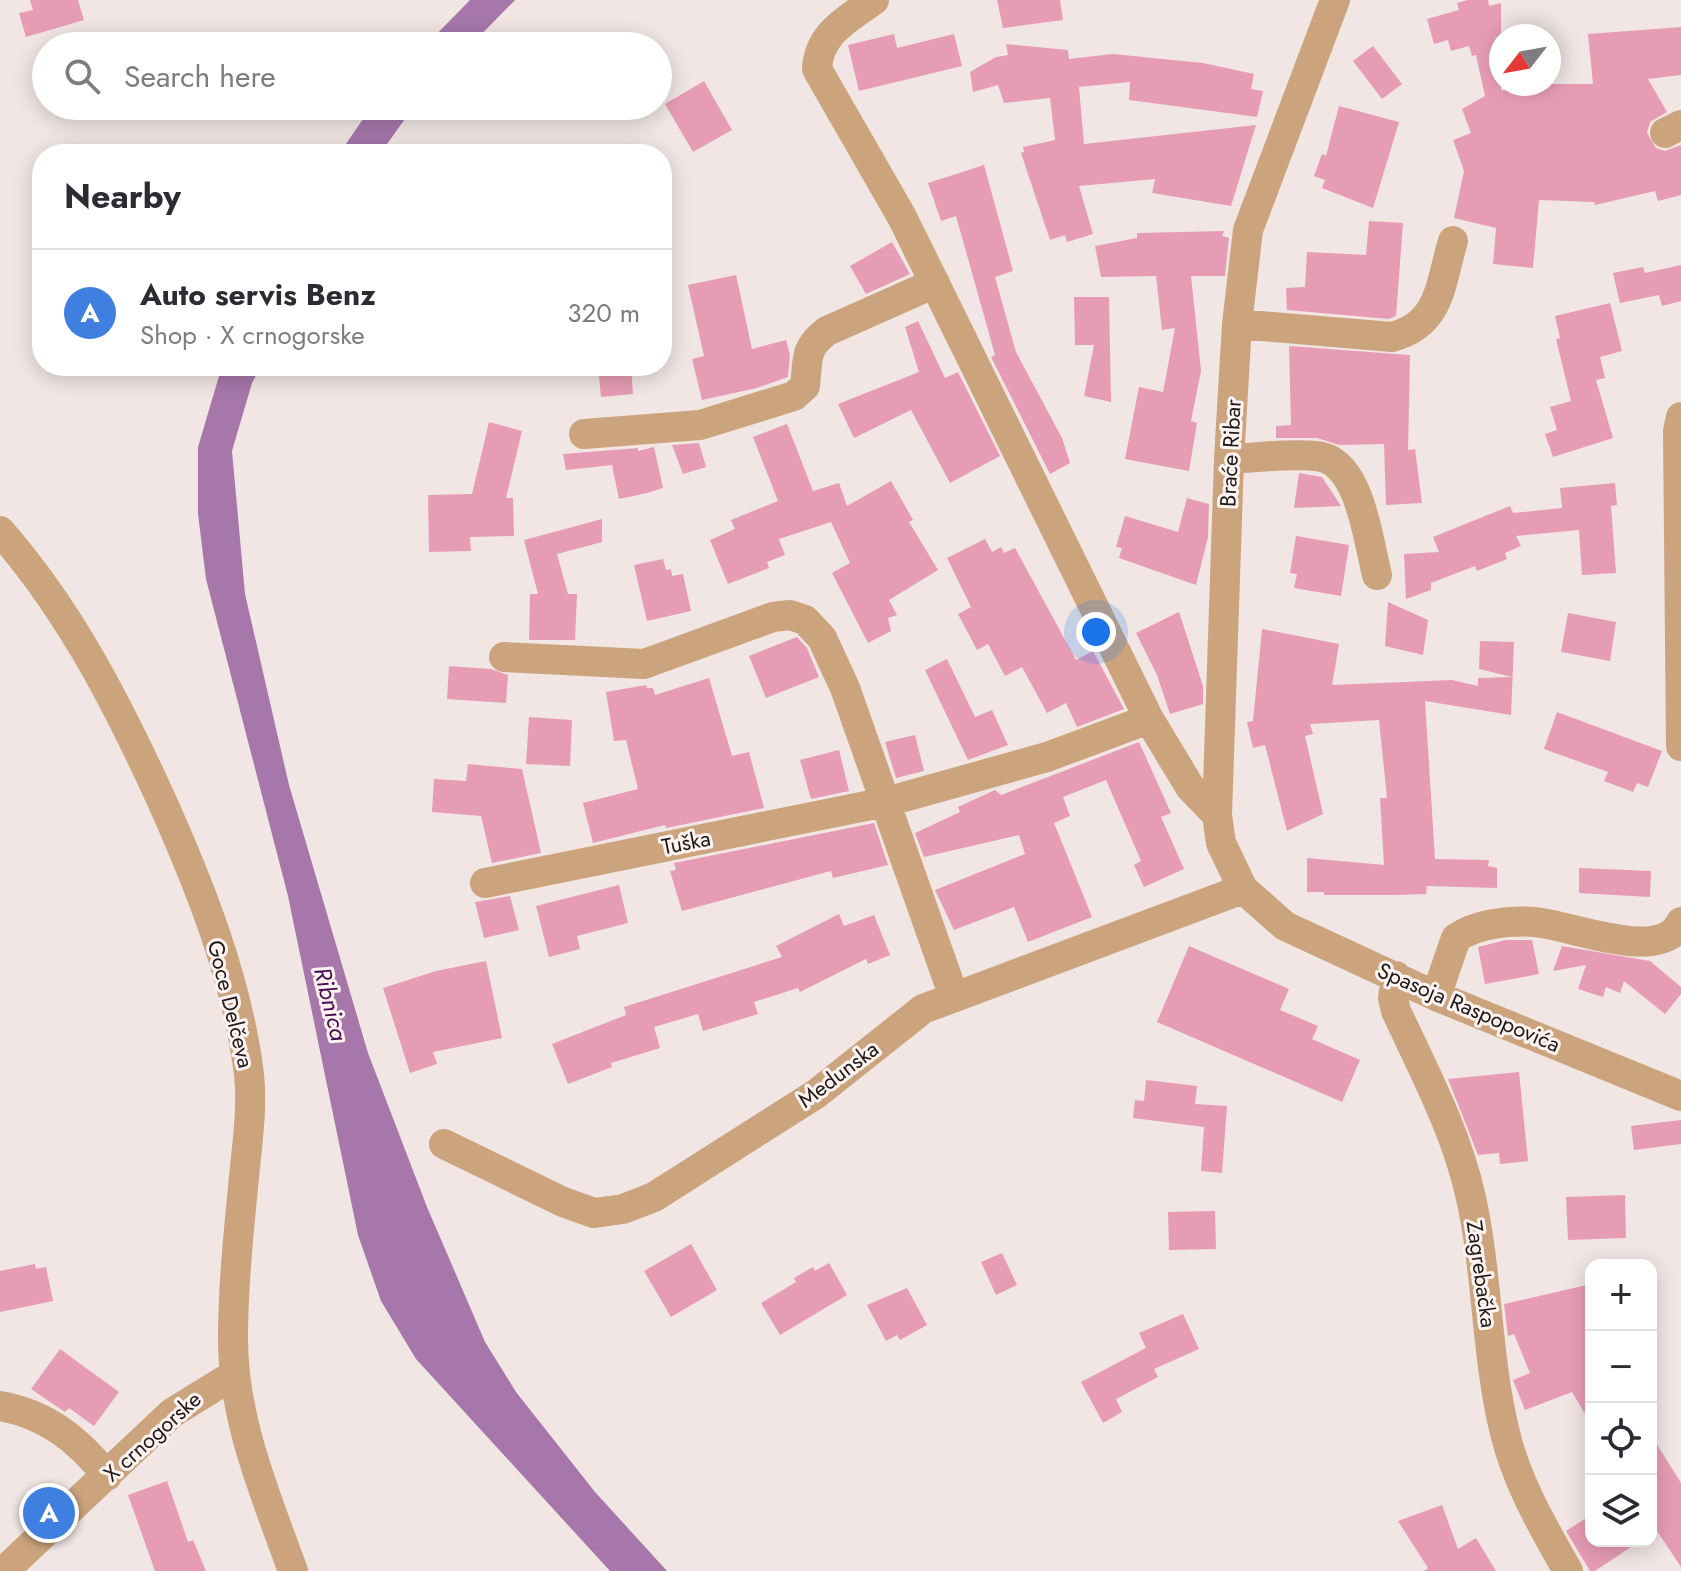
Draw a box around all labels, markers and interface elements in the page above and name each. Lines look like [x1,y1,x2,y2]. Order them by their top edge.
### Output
north arrow [1489,24,1561,96]
search box [32,32,672,120]
icon: search [60,54,104,98]
text: Search here [124,55,276,98]
text: Nearby [64,172,181,221]
text: Auto servis Benz [140,273,376,316]
text: A [80,294,100,332]
text: 320 m [567,294,640,332]
text: Shop · X crnogorske [140,316,365,354]
street label: Braće Ribar [1211,398,1249,508]
your location [1076,612,1116,652]
street label: Tuška [659,822,713,862]
street label: Goce Delčeva [200,937,262,1071]
street label: Spasoja Raspopovića [1373,954,1565,1060]
water label: Ribnica [305,963,357,1045]
street label: Medunska [791,1033,885,1115]
street label: Zagrebačka [1459,1219,1505,1329]
map controls [1585,1259,1657,1547]
button: + [1585,1259,1657,1331]
button: − [1585,1331,1657,1403]
street label: X crnogorske [96,1383,208,1489]
button: locate [1585,1403,1657,1475]
button: layers [1585,1475,1657,1547]
pin: A [23,1483,75,1543]

